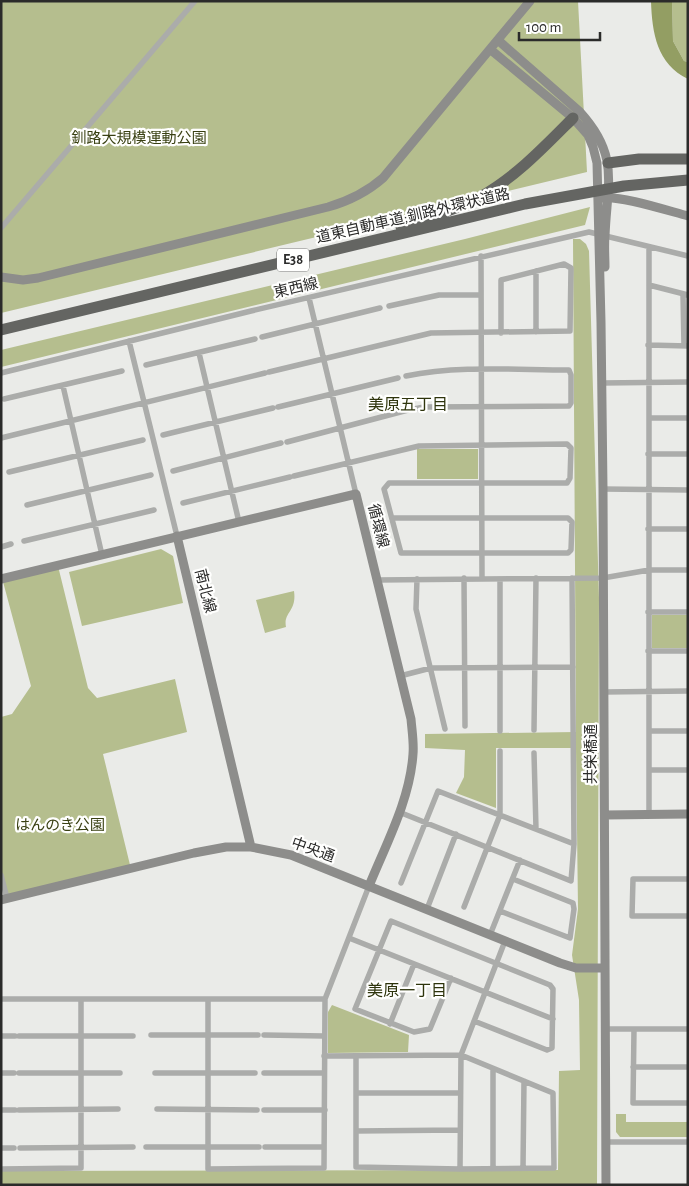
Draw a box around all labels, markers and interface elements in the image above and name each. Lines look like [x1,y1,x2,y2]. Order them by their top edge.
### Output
scale bar [519,10,600,42]
text: 100 m [526,20,561,35]
park label: 釧路大規模運動公園 [71,129,207,146]
street label: 道東自動車道;釧路外環状道路 [314,184,511,246]
road number: E38 [277,248,309,272]
street label: 東西線 [272,275,320,300]
district label: 美原五丁目 [368,396,448,413]
street label: 循環線 [365,502,392,550]
street label: 南北線 [192,567,220,615]
street label: 共栄橋通 [583,724,599,784]
park label: はんのき公園 [15,817,105,833]
street label: 中央通 [289,834,337,865]
district label: 美原一丁目 [367,982,447,999]

